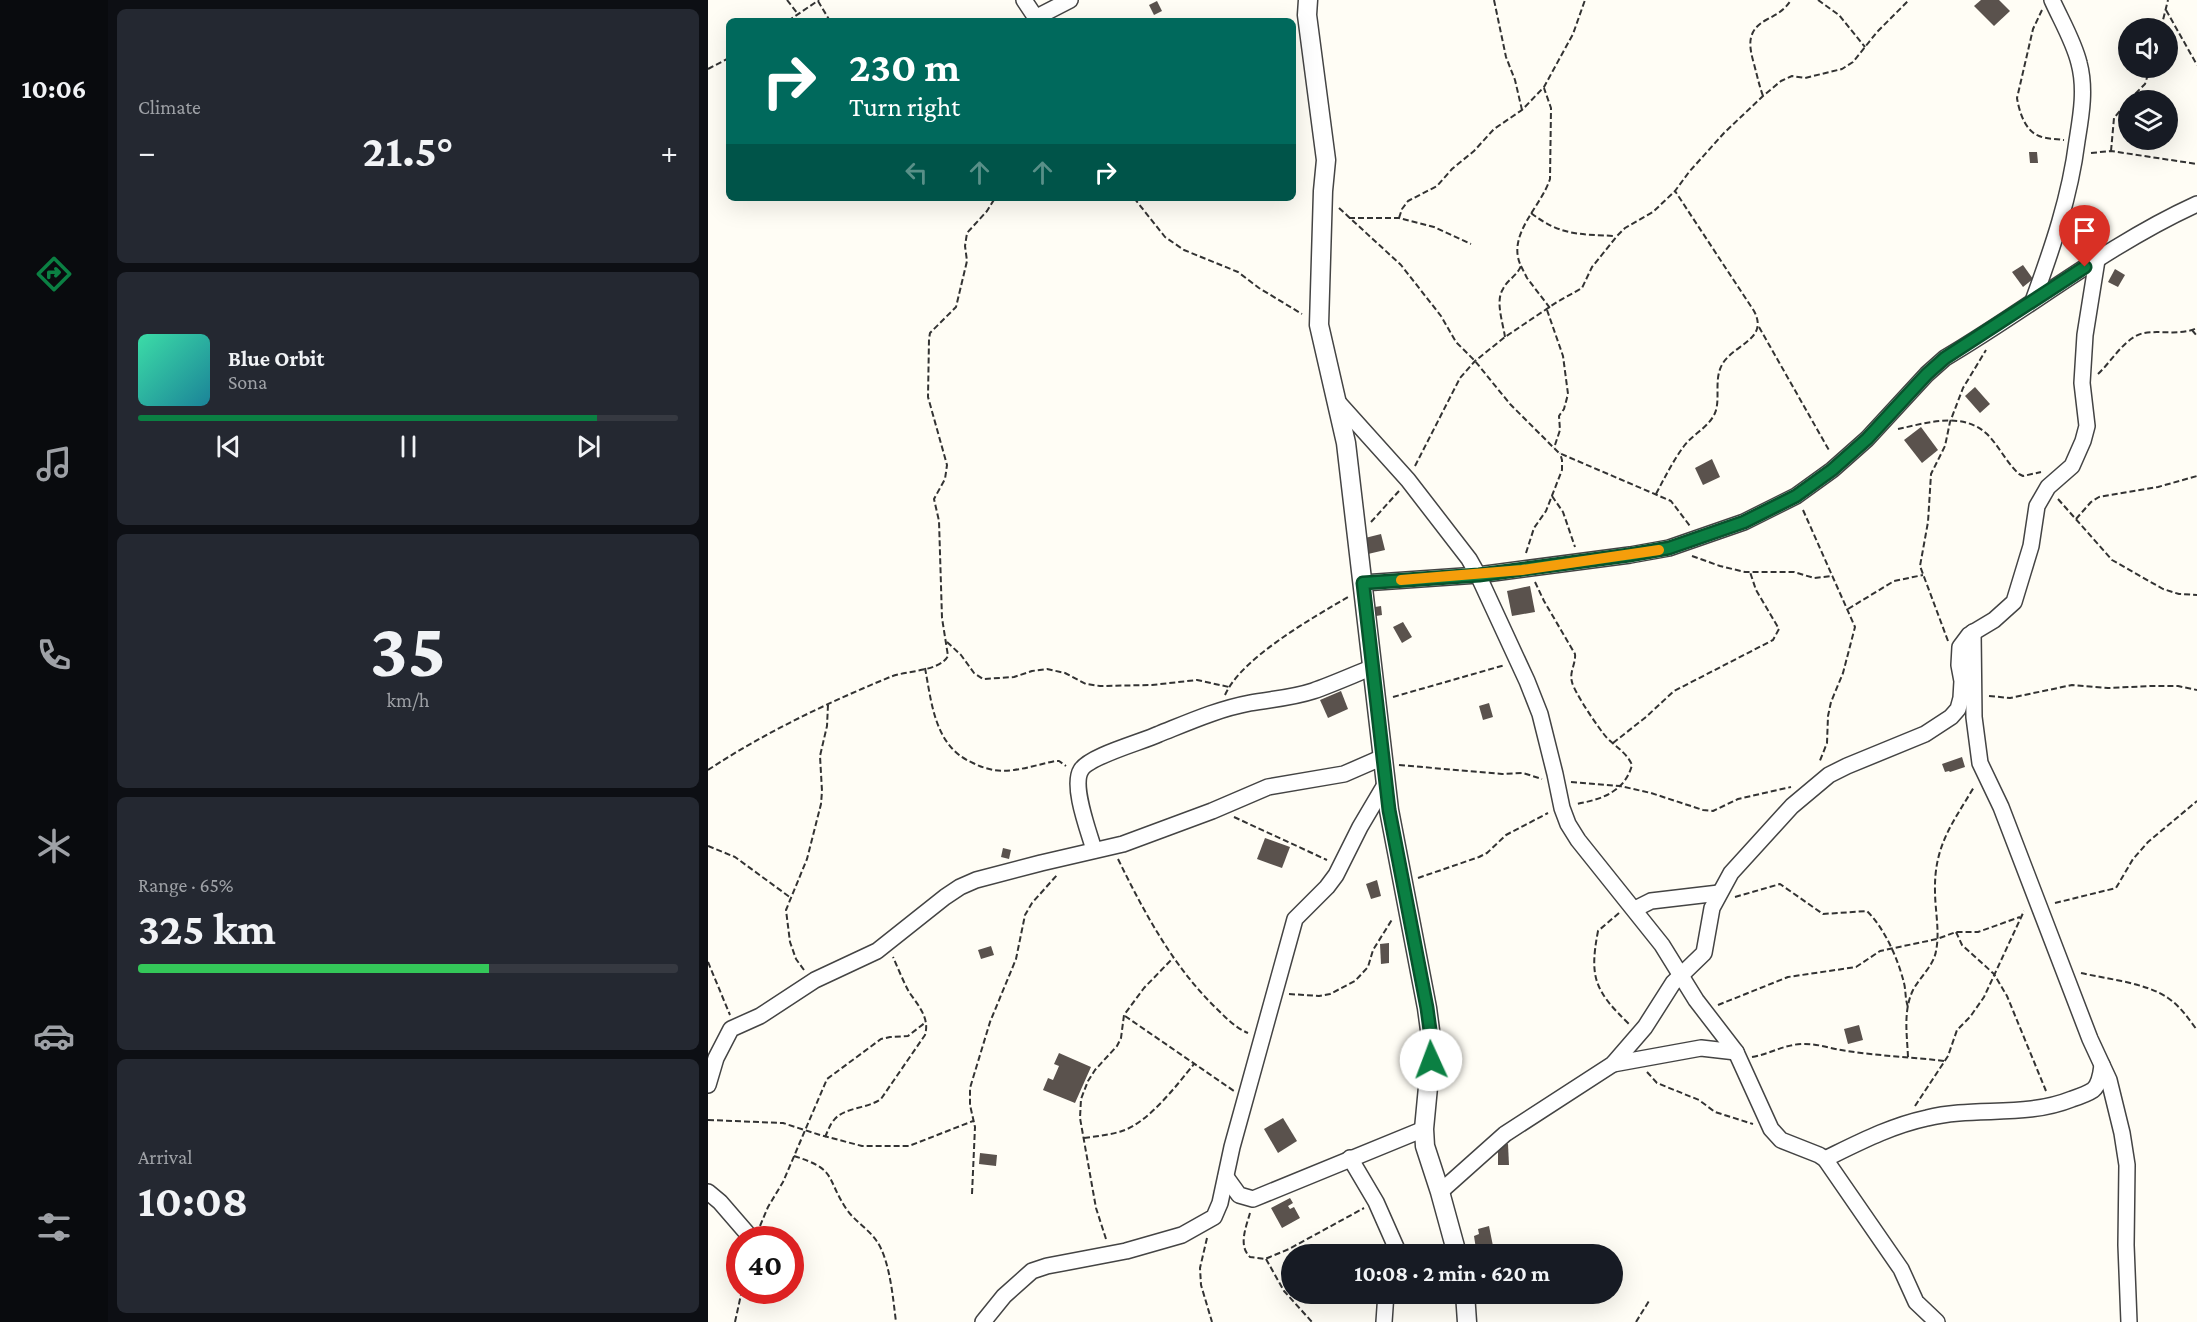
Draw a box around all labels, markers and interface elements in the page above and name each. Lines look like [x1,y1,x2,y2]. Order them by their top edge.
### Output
map controls [2118,18,2178,150]
button: sound [2118,18,2178,78]
icon: right [750,42,828,120]
text: 230 m [849,43,960,90]
text: 10:06 [21,74,87,104]
button: layers [2118,90,2178,150]
text: Turn right [849,92,960,122]
text: Climate [138,96,201,118]
text: 21.5° [363,126,453,176]
text: − [138,133,155,170]
text: + [661,133,678,170]
icon: left [900,156,933,189]
icon: ahead [963,156,996,189]
icon: ahead [1026,156,1059,189]
icon: right [1089,156,1122,189]
pin [2059,205,2110,267]
icon: arrive [2068,214,2101,247]
icon: directions [33,253,75,295]
text: Blue Orbit [228,346,324,371]
text: Sona [228,371,267,393]
icon: previous [212,430,245,463]
icon: pause [392,430,425,463]
icon: next [572,430,605,463]
icon: music [33,443,75,485]
text: 35 [370,606,446,693]
icon: phone [33,634,75,676]
text: km/h [386,689,430,711]
icon: climate [33,825,75,867]
text: Range · 65% [138,874,233,896]
text: 325 km [138,904,276,954]
icon: car [33,1015,75,1057]
position arrow [1399,1028,1463,1092]
text: Arrival [138,1146,192,1168]
text: 10:08 [138,1176,248,1226]
icon: filters [33,1206,75,1248]
speed limit sign: 40 [726,1226,804,1304]
text: 10:08 · 2 min · 620 m [1354,1261,1550,1286]

